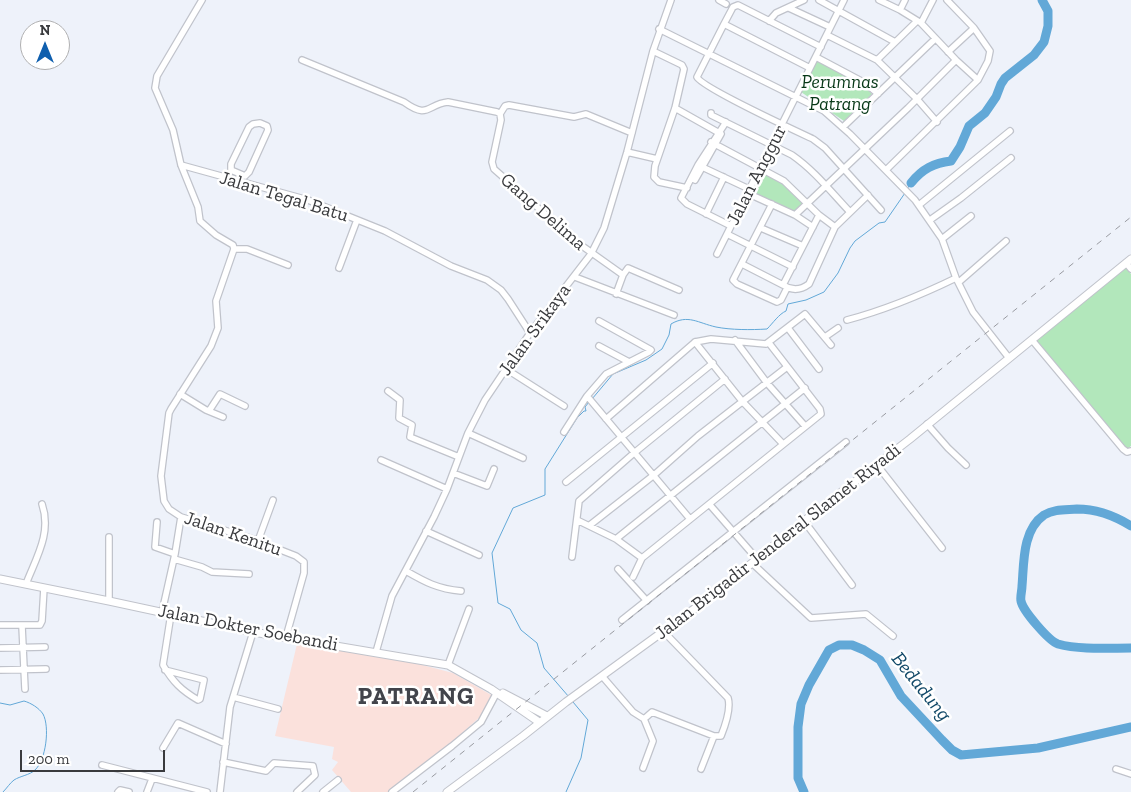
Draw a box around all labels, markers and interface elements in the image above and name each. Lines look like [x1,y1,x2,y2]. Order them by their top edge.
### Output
north arrow [20,20,70,70]
text: N [40,22,50,39]
park label: Perumnas Patrang [801,72,879,116]
street label: Jalan Anggur [722,121,792,229]
street label: Jalan Tegal Batu [217,167,351,227]
street label: Gang Delima [495,169,591,255]
street label: Jalan Srikaya [494,280,576,380]
street label: Jalan Brigadir Jenderal Slamet Riyadi [651,439,905,645]
street label: Jalan Kenitu [181,507,285,561]
street label: Jalan Dokter Soebandi [156,599,340,657]
water label: Bedadung [886,648,956,726]
district label: PATRANG [357,683,475,711]
scale bar [22,740,168,772]
text: 200 m [28,750,69,768]

